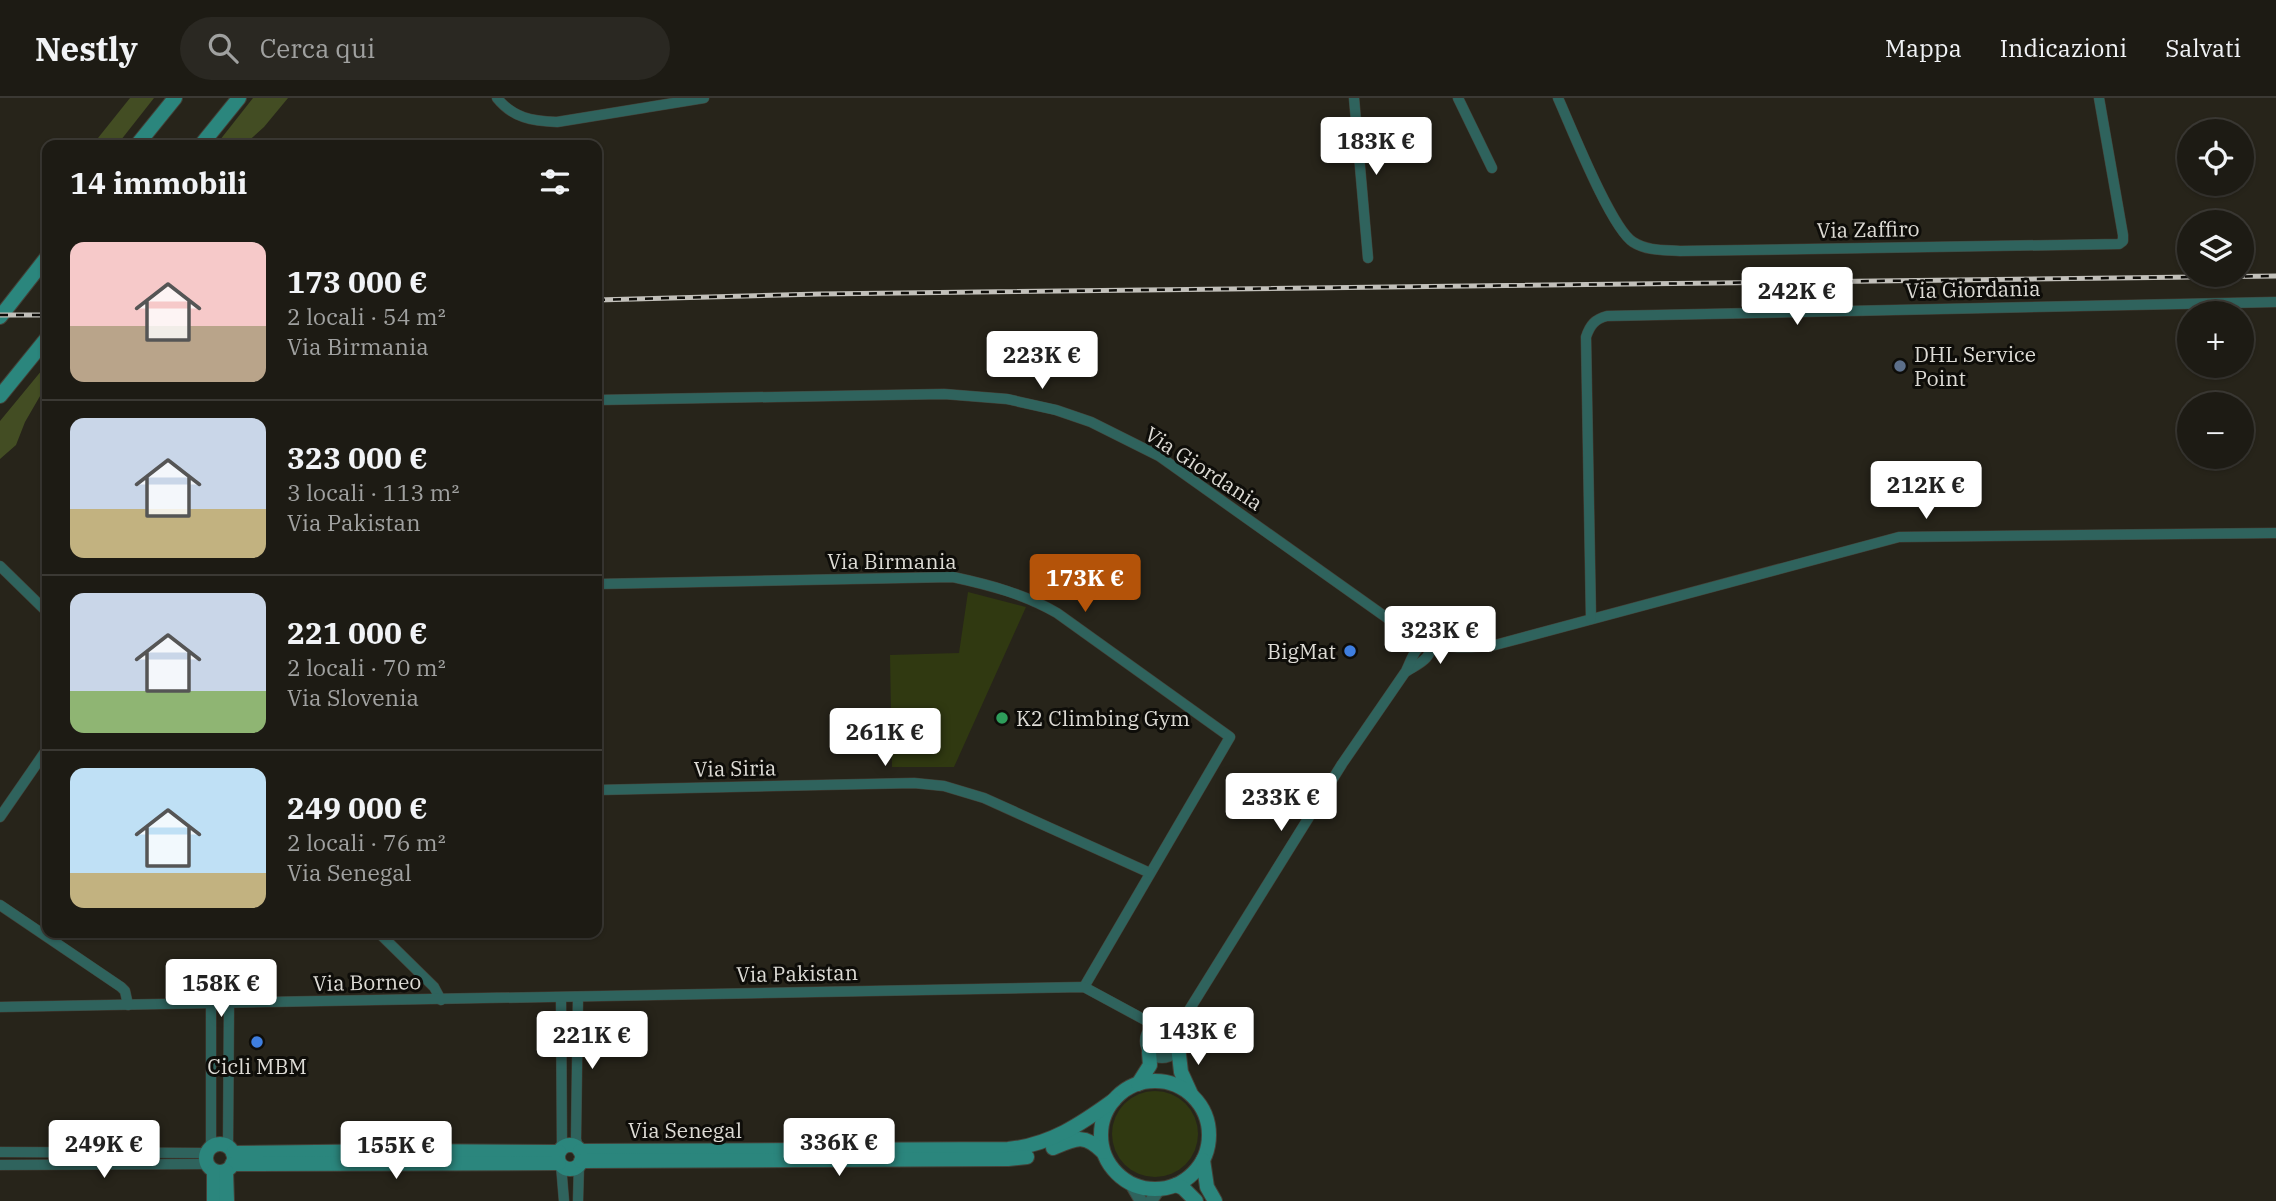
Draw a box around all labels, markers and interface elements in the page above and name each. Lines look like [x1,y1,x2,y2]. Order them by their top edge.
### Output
search box [180,17,670,80]
text: Nestly [35,27,138,70]
icon: search [204,29,242,67]
text: Cerca qui [260,31,375,65]
text: Mappa [1885,32,1962,64]
text: Indicazioni [2000,32,2127,64]
text: Salvati [2165,32,2241,64]
pin: 183K € [1319,118,1433,177]
map controls [2177,119,2254,469]
button: locate [2177,119,2254,196]
text: 183K € [1337,125,1415,155]
text: 14 immobili [70,163,247,202]
icon: filters [536,163,574,201]
button: layers [2177,210,2254,287]
street label: Via Zaffiro [1816,214,1920,244]
text: 173 000 € [287,262,428,301]
pin: 242K € [1740,268,1854,327]
icon: home [126,270,210,354]
street label: Via Giordania [1905,274,2041,304]
text: 242K € [1758,275,1836,305]
text: 2 locali · 54 m² [287,301,446,331]
button: + [2177,301,2254,378]
text: Via Birmania [287,331,429,361]
pin: 223K € [985,331,1099,391]
text: 223K € [1003,339,1081,369]
place label: DHL Service Point [1914,340,2036,392]
marker: DHL Service Point [1892,358,1908,374]
button: − [2177,392,2254,469]
street label: Via Giordania [1140,419,1268,517]
text: 323 000 € [287,438,428,477]
icon: home [126,446,210,530]
pin: 212K € [1869,462,1983,521]
text: 212K € [1887,469,1965,499]
text: 3 locali · 113 m² [287,477,459,507]
text: Via Pakistan [287,507,421,537]
street label: Via Birmania [827,547,957,575]
pin: 173K € [1028,554,1142,614]
text: 173K € [1046,562,1124,592]
pin: 323K € [1383,606,1497,666]
text: 221 000 € [287,613,428,652]
text: 323K € [1401,614,1479,644]
icon: home [126,621,210,705]
place label: BigMat [1267,637,1336,665]
marker: BigMat [1342,643,1358,659]
text: 2 locali · 70 m² [287,652,446,682]
text: Via Slovenia [287,682,419,712]
place label: K2 Climbing Gym [1016,704,1190,732]
pin: 261K € [828,708,942,768]
marker: K2 Climbing Gym [994,710,1010,726]
text: 261K € [846,716,924,746]
street label: Via Siria [693,753,777,783]
pin: 233K € [1224,774,1338,833]
text: 233K € [1242,781,1320,811]
text: 249 000 € [287,788,428,827]
icon: home [126,796,210,880]
text: 2 locali · 76 m² [287,827,446,857]
text: Via Senegal [287,857,412,887]
street label: Via Pakistan [736,958,858,988]
pin: 158K € [164,960,278,1019]
text: 158K € [182,967,260,997]
street label: Via Borneo [313,967,421,997]
pin: 143K € [1141,1007,1255,1067]
pin: 221K € [535,1012,649,1071]
text: 143K € [1159,1015,1237,1045]
text: 221K € [553,1019,631,1049]
marker: Cicli MBM [249,1034,265,1050]
place label: Cicli MBM [207,1052,307,1080]
street label: Via Senegal [628,1116,742,1144]
pin: 336K € [782,1118,896,1178]
pin: 249K € [47,1121,161,1180]
pin: 155K € [339,1122,453,1181]
text: 336K € [800,1126,878,1156]
text: 249K € [65,1128,143,1158]
text: 155K € [357,1129,435,1159]

